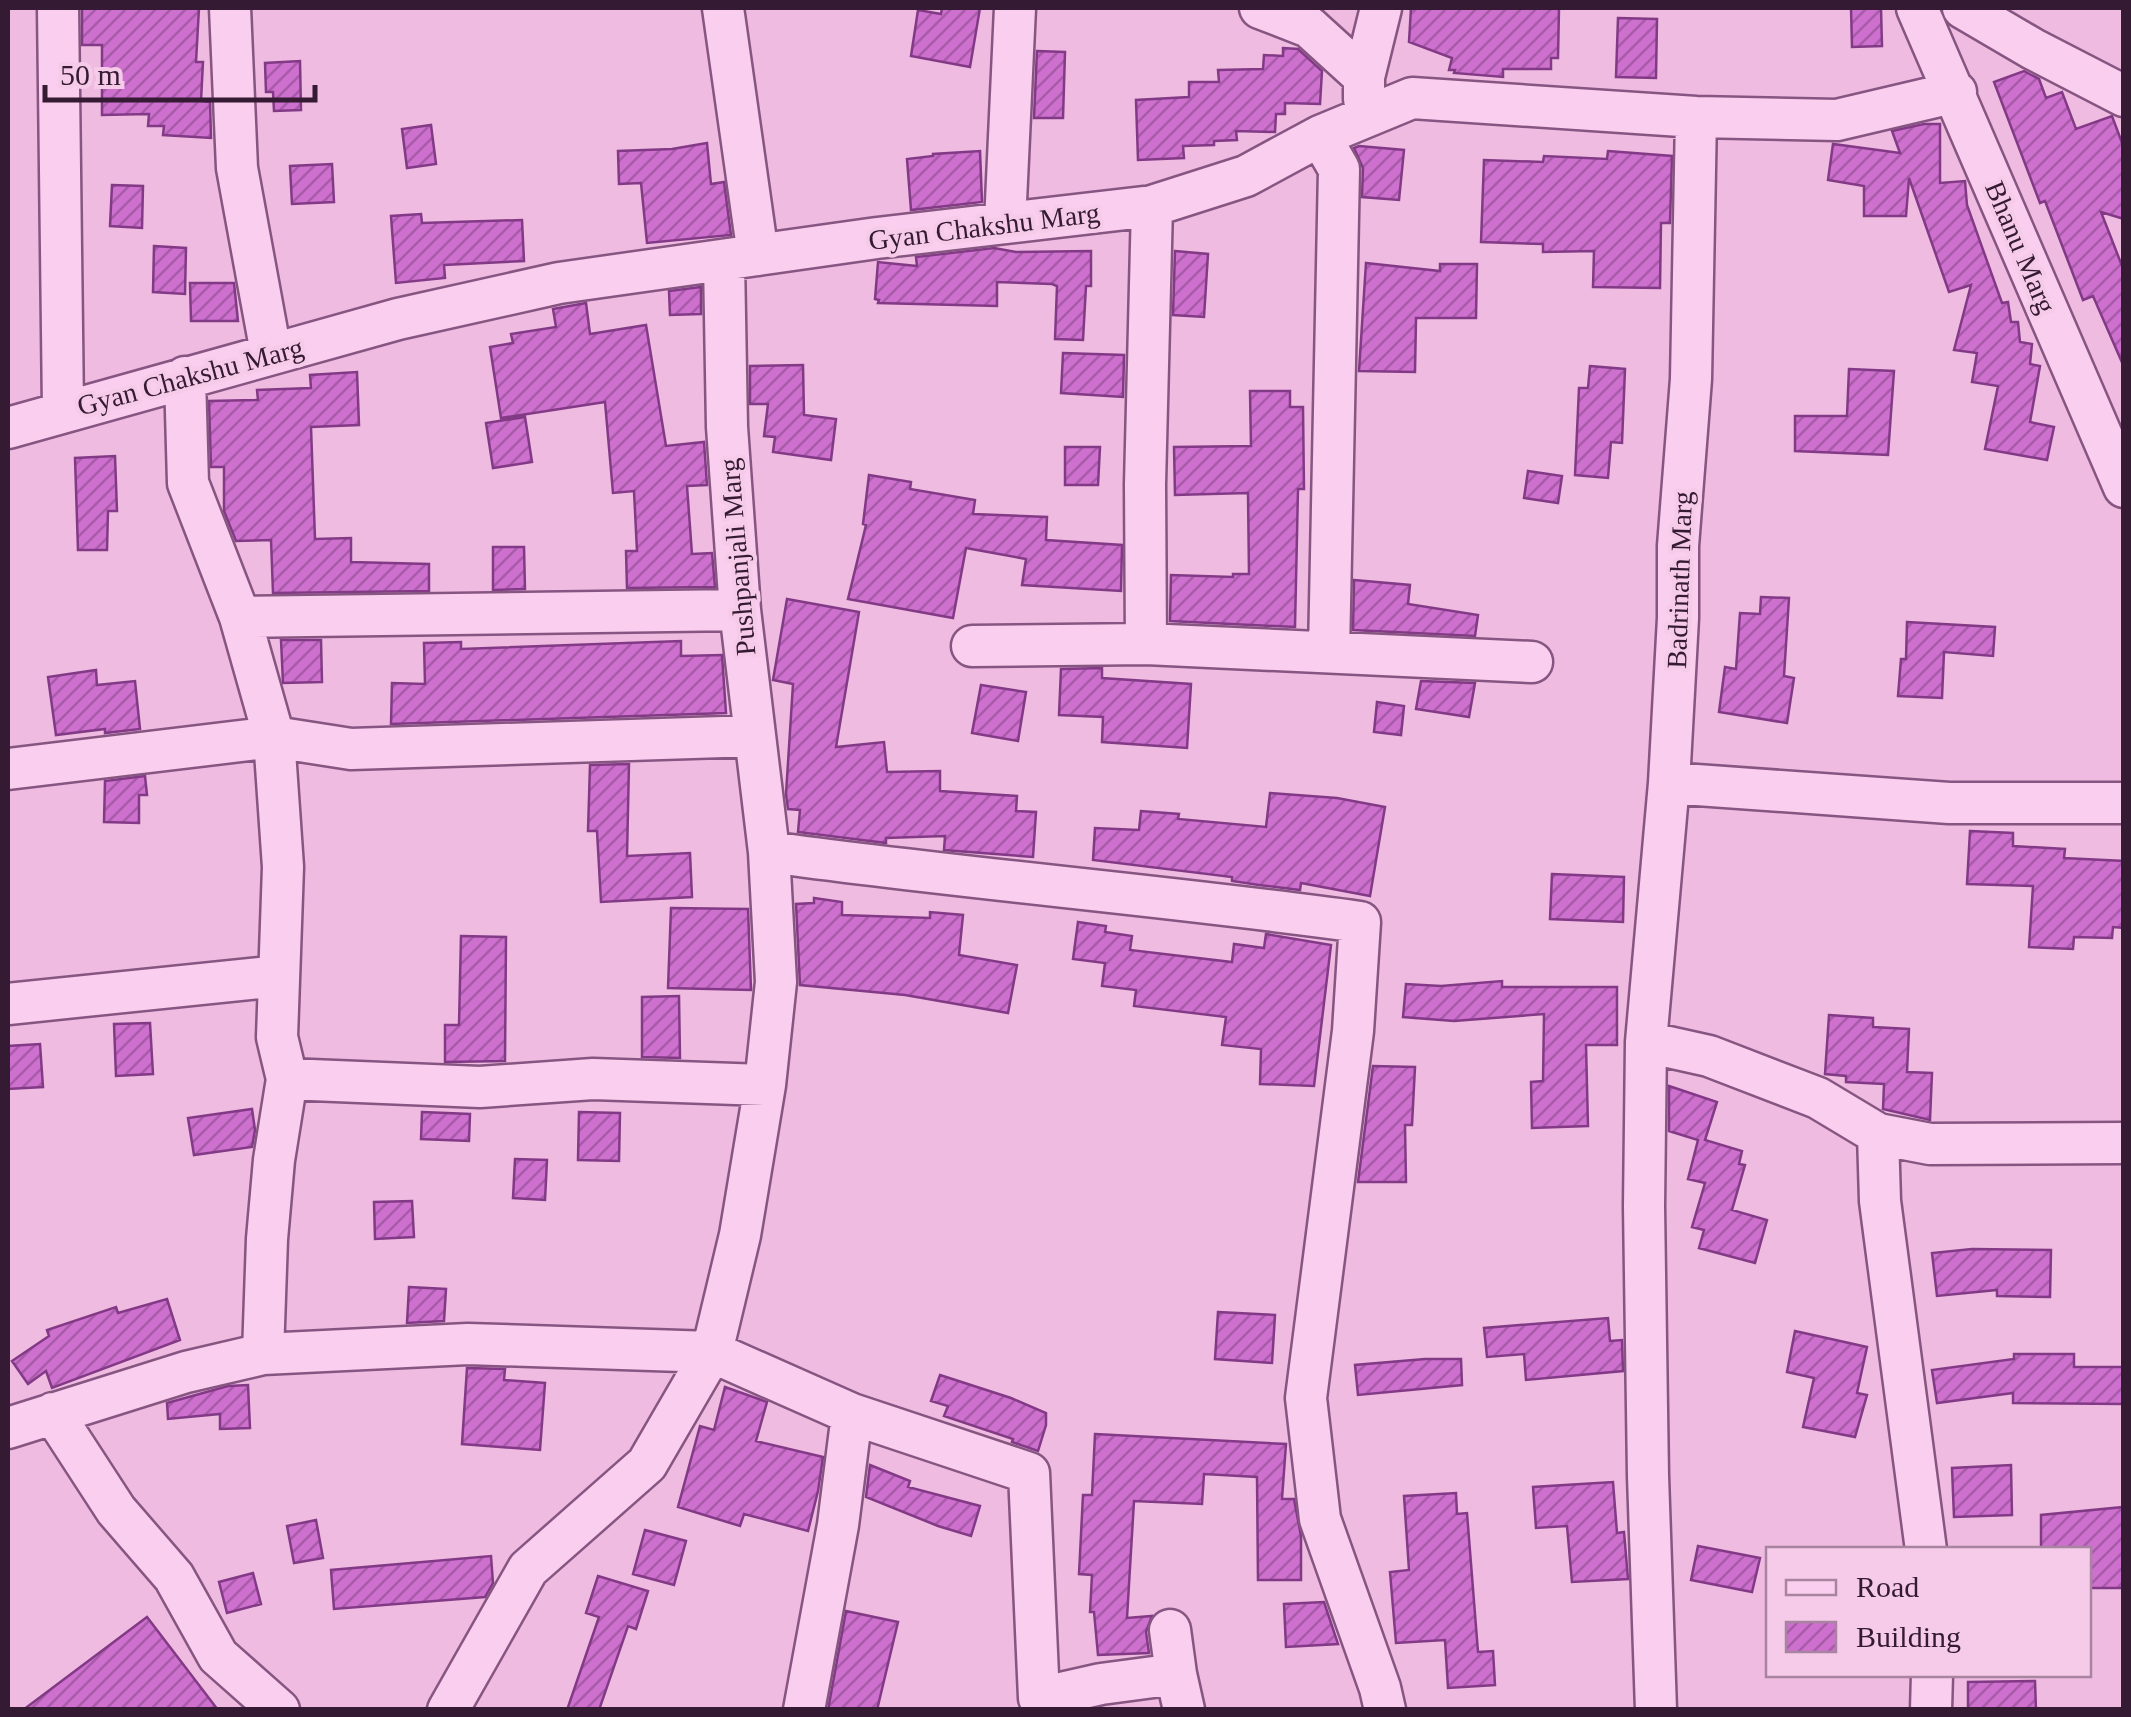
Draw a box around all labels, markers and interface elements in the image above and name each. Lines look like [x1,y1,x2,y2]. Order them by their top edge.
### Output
scale bar [45,40,315,102]
text: 50 m [60,58,121,91]
street label: Bhanu Marg [1979,177,2062,318]
street label: Gyan Chakshu Marg [867,197,1101,256]
street label: Gyan Chakshu Marg [74,331,307,422]
street label: Pushpanjali Marg [713,457,762,657]
street label: Badrinath Marg [1661,491,1698,669]
legend [1766,1547,2091,1677]
text: Road [1856,1570,1919,1603]
text: Building [1856,1620,1961,1653]

